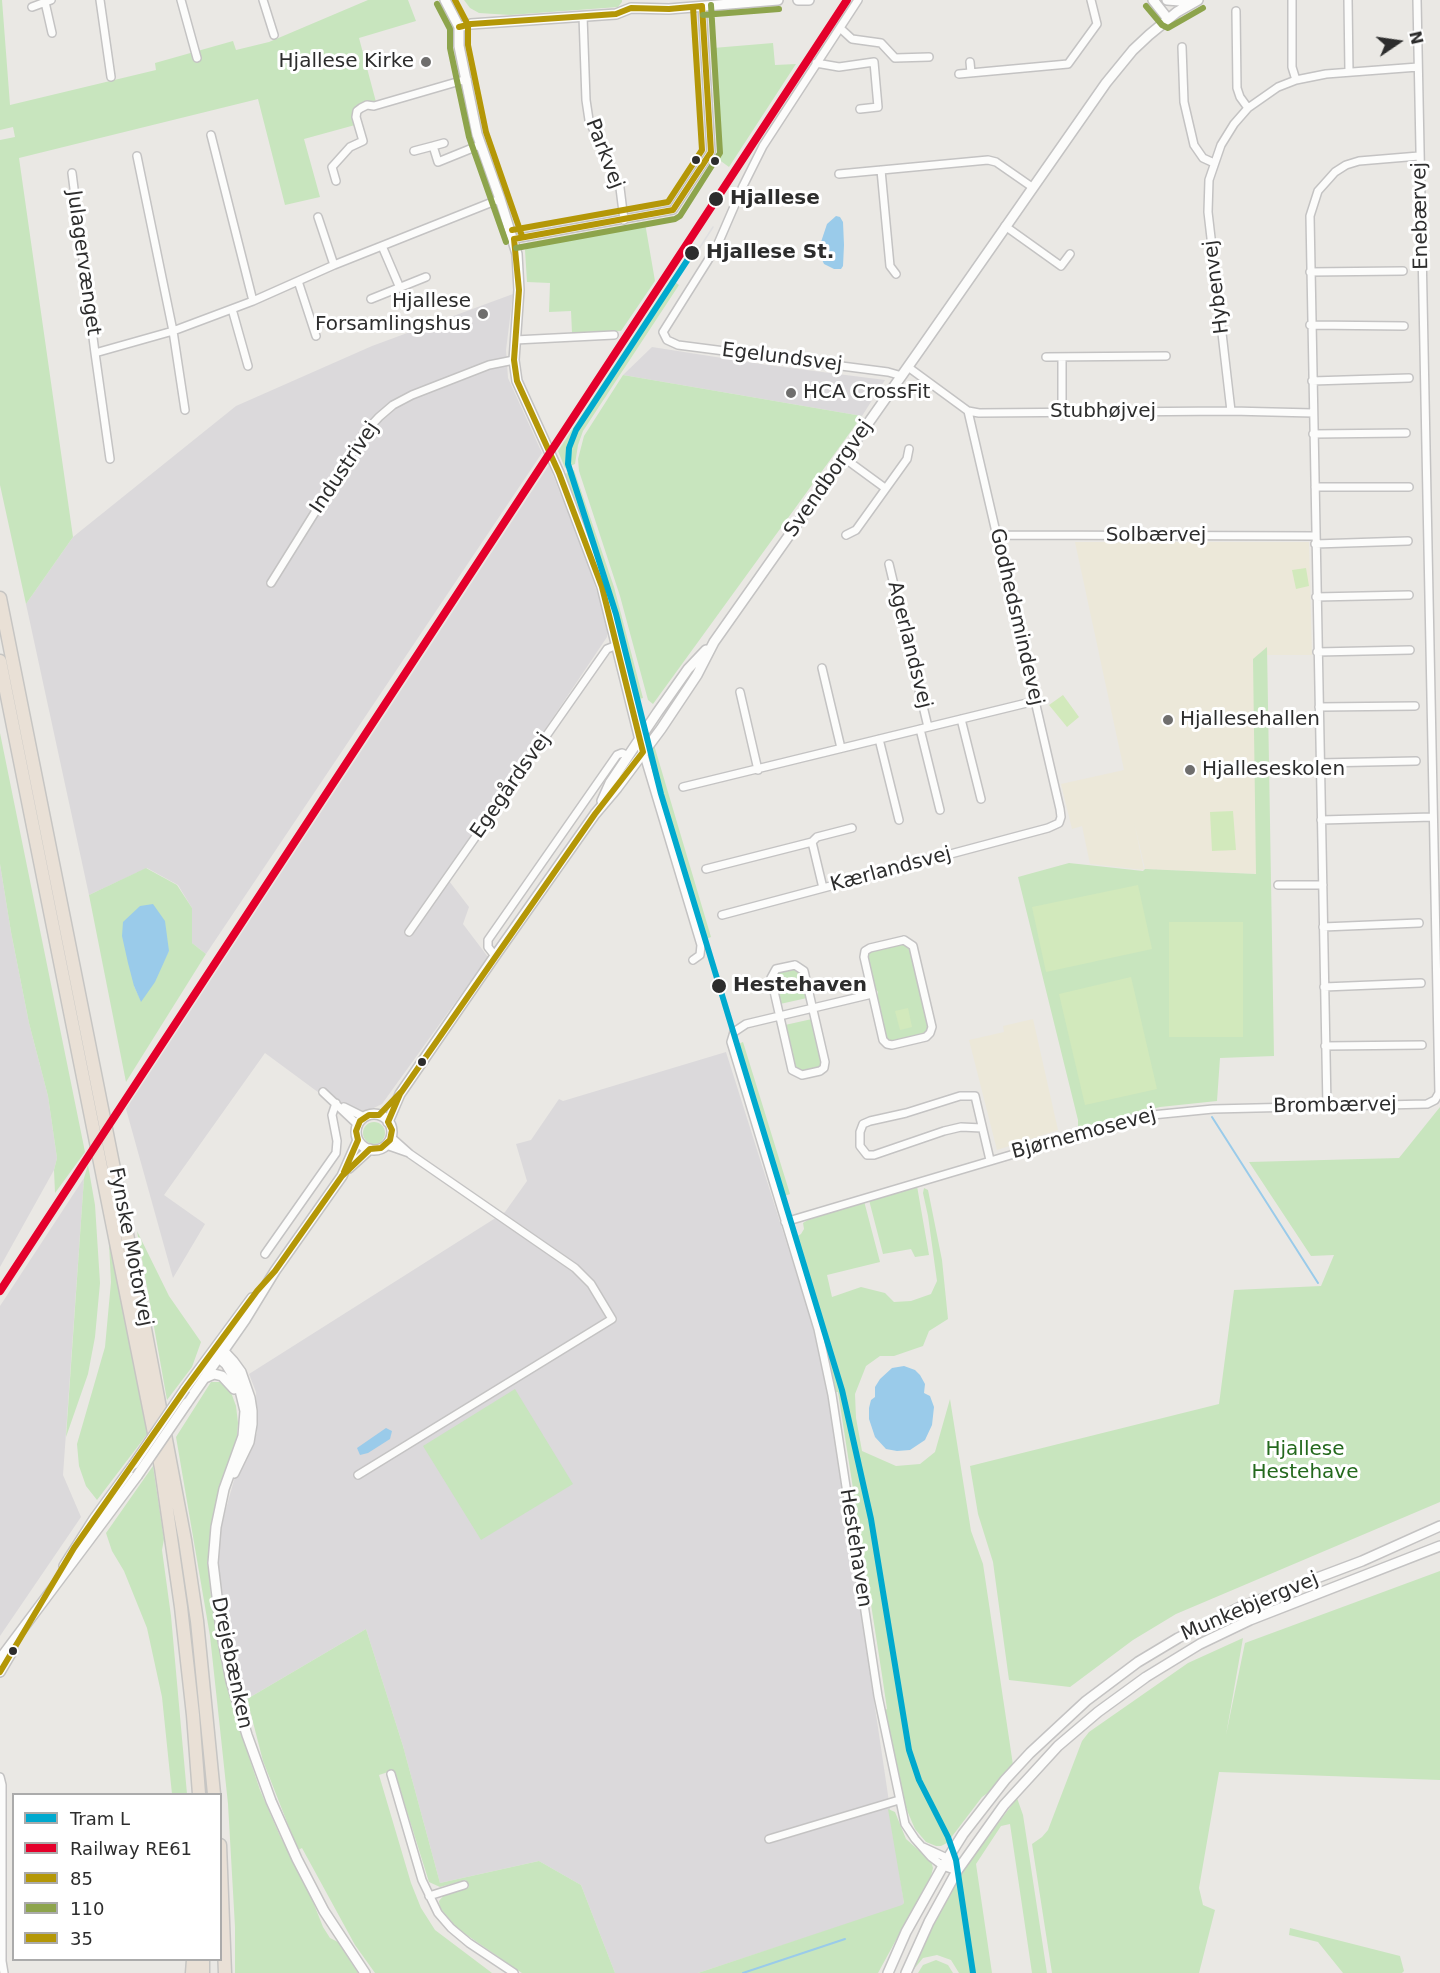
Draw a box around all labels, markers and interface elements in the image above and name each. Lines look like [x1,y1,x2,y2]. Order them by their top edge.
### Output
north arrow [1368,12,1428,72]
text: N [1405,29,1427,46]
place label: Hjallese Kirke [279,50,414,74]
marker: Hjallese Kirke [419,55,433,69]
street label: Parkvej [580,116,628,192]
unlabelled marker [690,154,702,166]
unlabelled marker [709,155,721,167]
street label: Enebærvej [1408,162,1434,270]
place label: Hjallese [730,187,820,211]
street label: Julagervænget [61,189,105,337]
marker: Hjallese [707,190,725,208]
street label: Hybenvej [1199,239,1235,335]
place label: Hjallese St. [706,241,834,265]
marker: Hjallese St. [683,244,701,262]
place label: Hjallese Forsamlingshus [315,290,471,337]
marker: Hjallese Forsamlingshus [476,307,490,321]
street label: Egelundsvej [720,339,844,377]
place label: HCA CrossFit [803,381,930,405]
marker: HCA CrossFit [784,386,798,400]
street label: Stubhøjvej [1050,400,1156,424]
street label: Svendborgvej [780,416,878,542]
street label: Industrivej [306,417,384,519]
street label: Solbærvej [1106,524,1206,548]
street label: Godhedsmindevej [984,526,1048,708]
street label: Agerlandsvej [882,579,936,711]
place label: Hjallesehallen [1180,708,1320,732]
marker: Hjallesehallen [1161,713,1175,727]
street label: Egegårdsvej [466,729,556,843]
place label: Hjalleseskolen [1202,758,1345,782]
marker: Hjalleseskolen [1183,763,1197,777]
street label: Kærlandsvej [828,842,954,898]
place label: Hestehaven [733,974,867,998]
marker: Hestehaven [710,977,728,995]
unlabelled marker [416,1056,428,1068]
street label: Brombærvej [1273,1093,1397,1119]
street label: Bjørnemosevej [1009,1103,1159,1165]
street label: Fynske Motorvej [103,1165,157,1329]
park label: Hjallese Hestehave [1252,1438,1358,1485]
street label: Hestehaven [834,1487,876,1609]
street label: Munkebjergvej [1178,1567,1322,1647]
street label: Drejebænken [205,1595,257,1731]
unlabelled marker [7,1645,19,1657]
legend [12,1793,222,1961]
text: Tram L [70,1808,130,1829]
text: Railway RE61 [70,1838,192,1859]
text: 85 [70,1868,93,1889]
text: 110 [70,1898,104,1919]
text: 35 [70,1928,93,1949]

